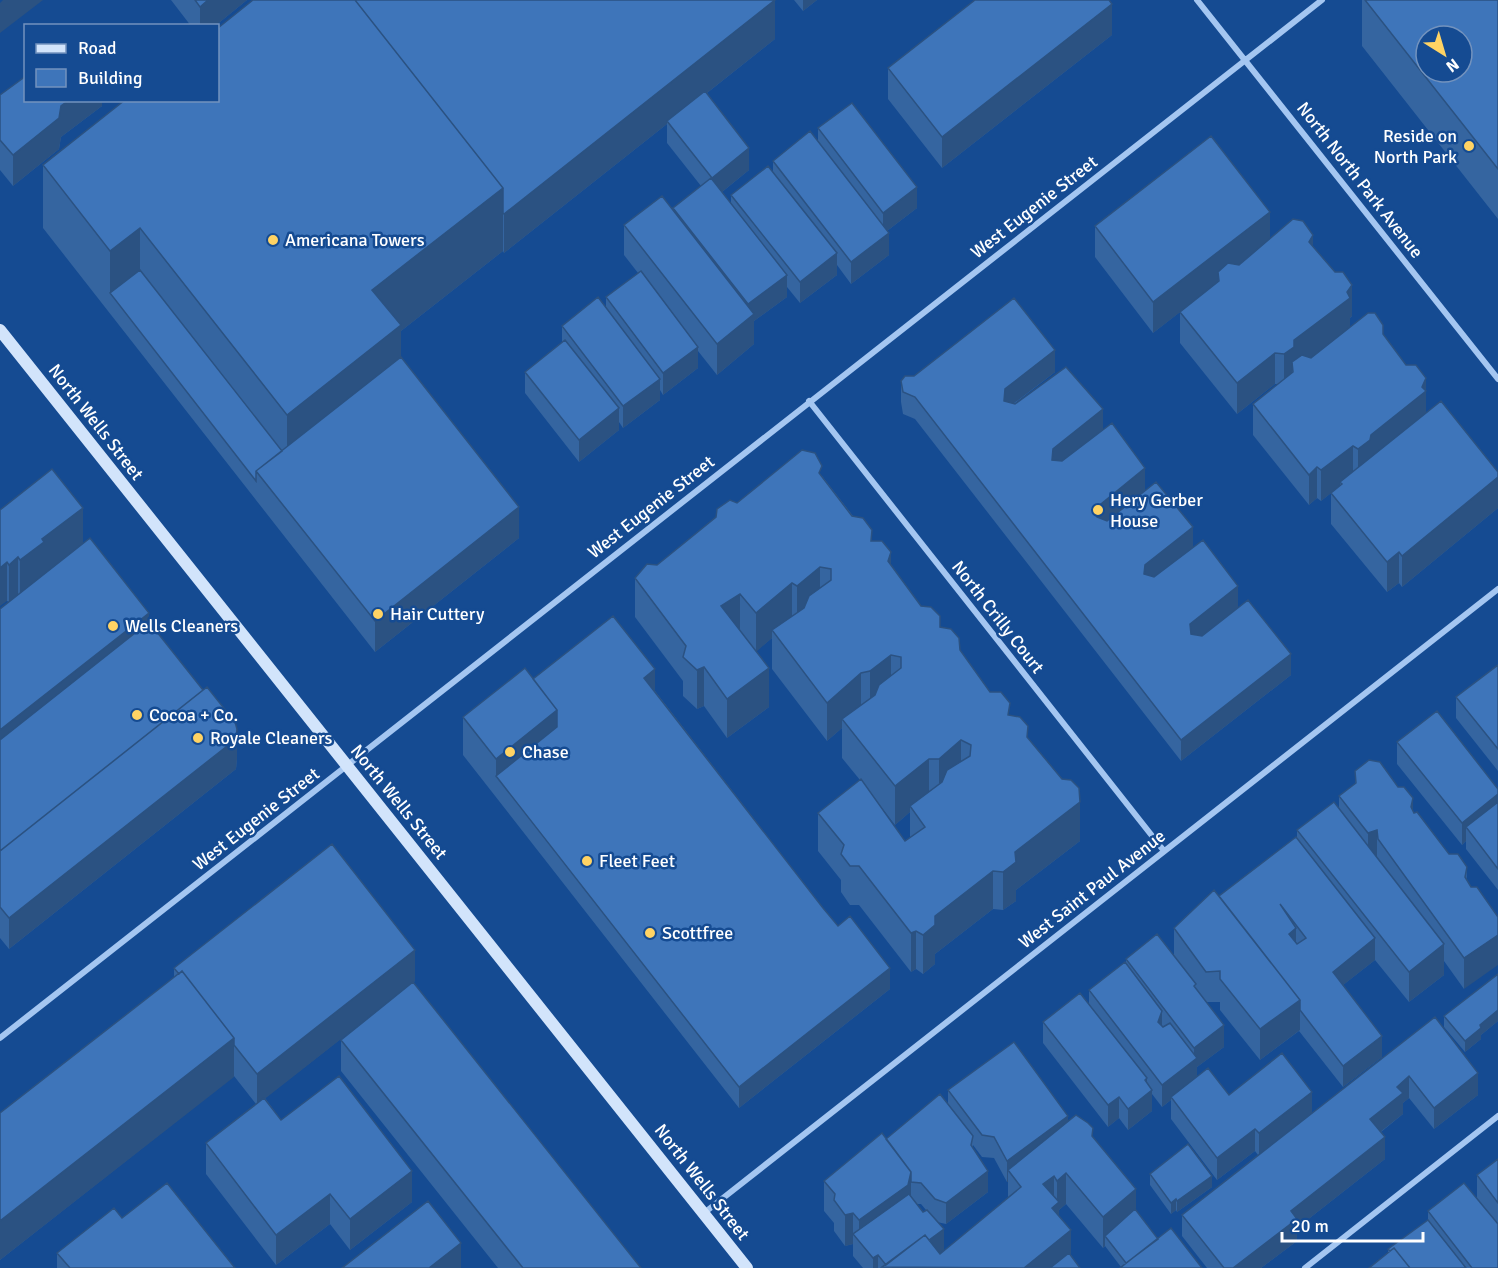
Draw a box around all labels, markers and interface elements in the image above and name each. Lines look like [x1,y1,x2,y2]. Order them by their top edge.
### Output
legend [24,24,219,102]
north arrow [1414,24,1474,84]
text: Road [78,37,117,59]
text: N [1442,54,1463,77]
text: Building [78,67,142,89]
street label: North North Park Avenue [1292,98,1428,262]
place label: Reside on North Park [1374,125,1457,168]
marker: Reside on North Park [1462,139,1476,153]
street label: West Eugenie Street [966,151,1102,263]
place label: Americana Towers [285,229,425,251]
marker: Americana Towers [266,233,280,247]
street label: North Wells Street [44,360,148,484]
street label: West Eugenie Street [583,451,719,563]
place label: Hery Gerber House [1110,489,1203,532]
marker: Hery Gerber House [1091,503,1105,517]
street label: North Crilly Court [947,556,1049,678]
place label: Hair Cuttery [390,603,485,625]
marker: Hair Cuttery [371,607,385,621]
place label: Wells Cleaners [125,615,238,637]
marker: Wells Cleaners [106,619,120,633]
place label: Cocoa + Co. [149,704,238,726]
marker: Cocoa + Co. [130,708,144,722]
place label: Royale Cleaners [210,727,333,749]
marker: Royale Cleaners [191,731,205,745]
street label: North Wells Street [346,740,452,864]
place label: Chase [522,741,569,763]
marker: Chase [503,745,517,759]
street label: West Eugenie Street [188,763,324,875]
street label: West Saint Paul Avenue [1014,825,1170,953]
place label: Fleet Feet [599,850,675,872]
marker: Fleet Feet [580,854,594,868]
place label: Scottfree [662,922,733,944]
marker: Scottfree [643,926,657,940]
street label: North Wells Street [650,1120,754,1244]
scale bar [1282,1205,1423,1243]
text: 20 m [1291,1215,1329,1237]

